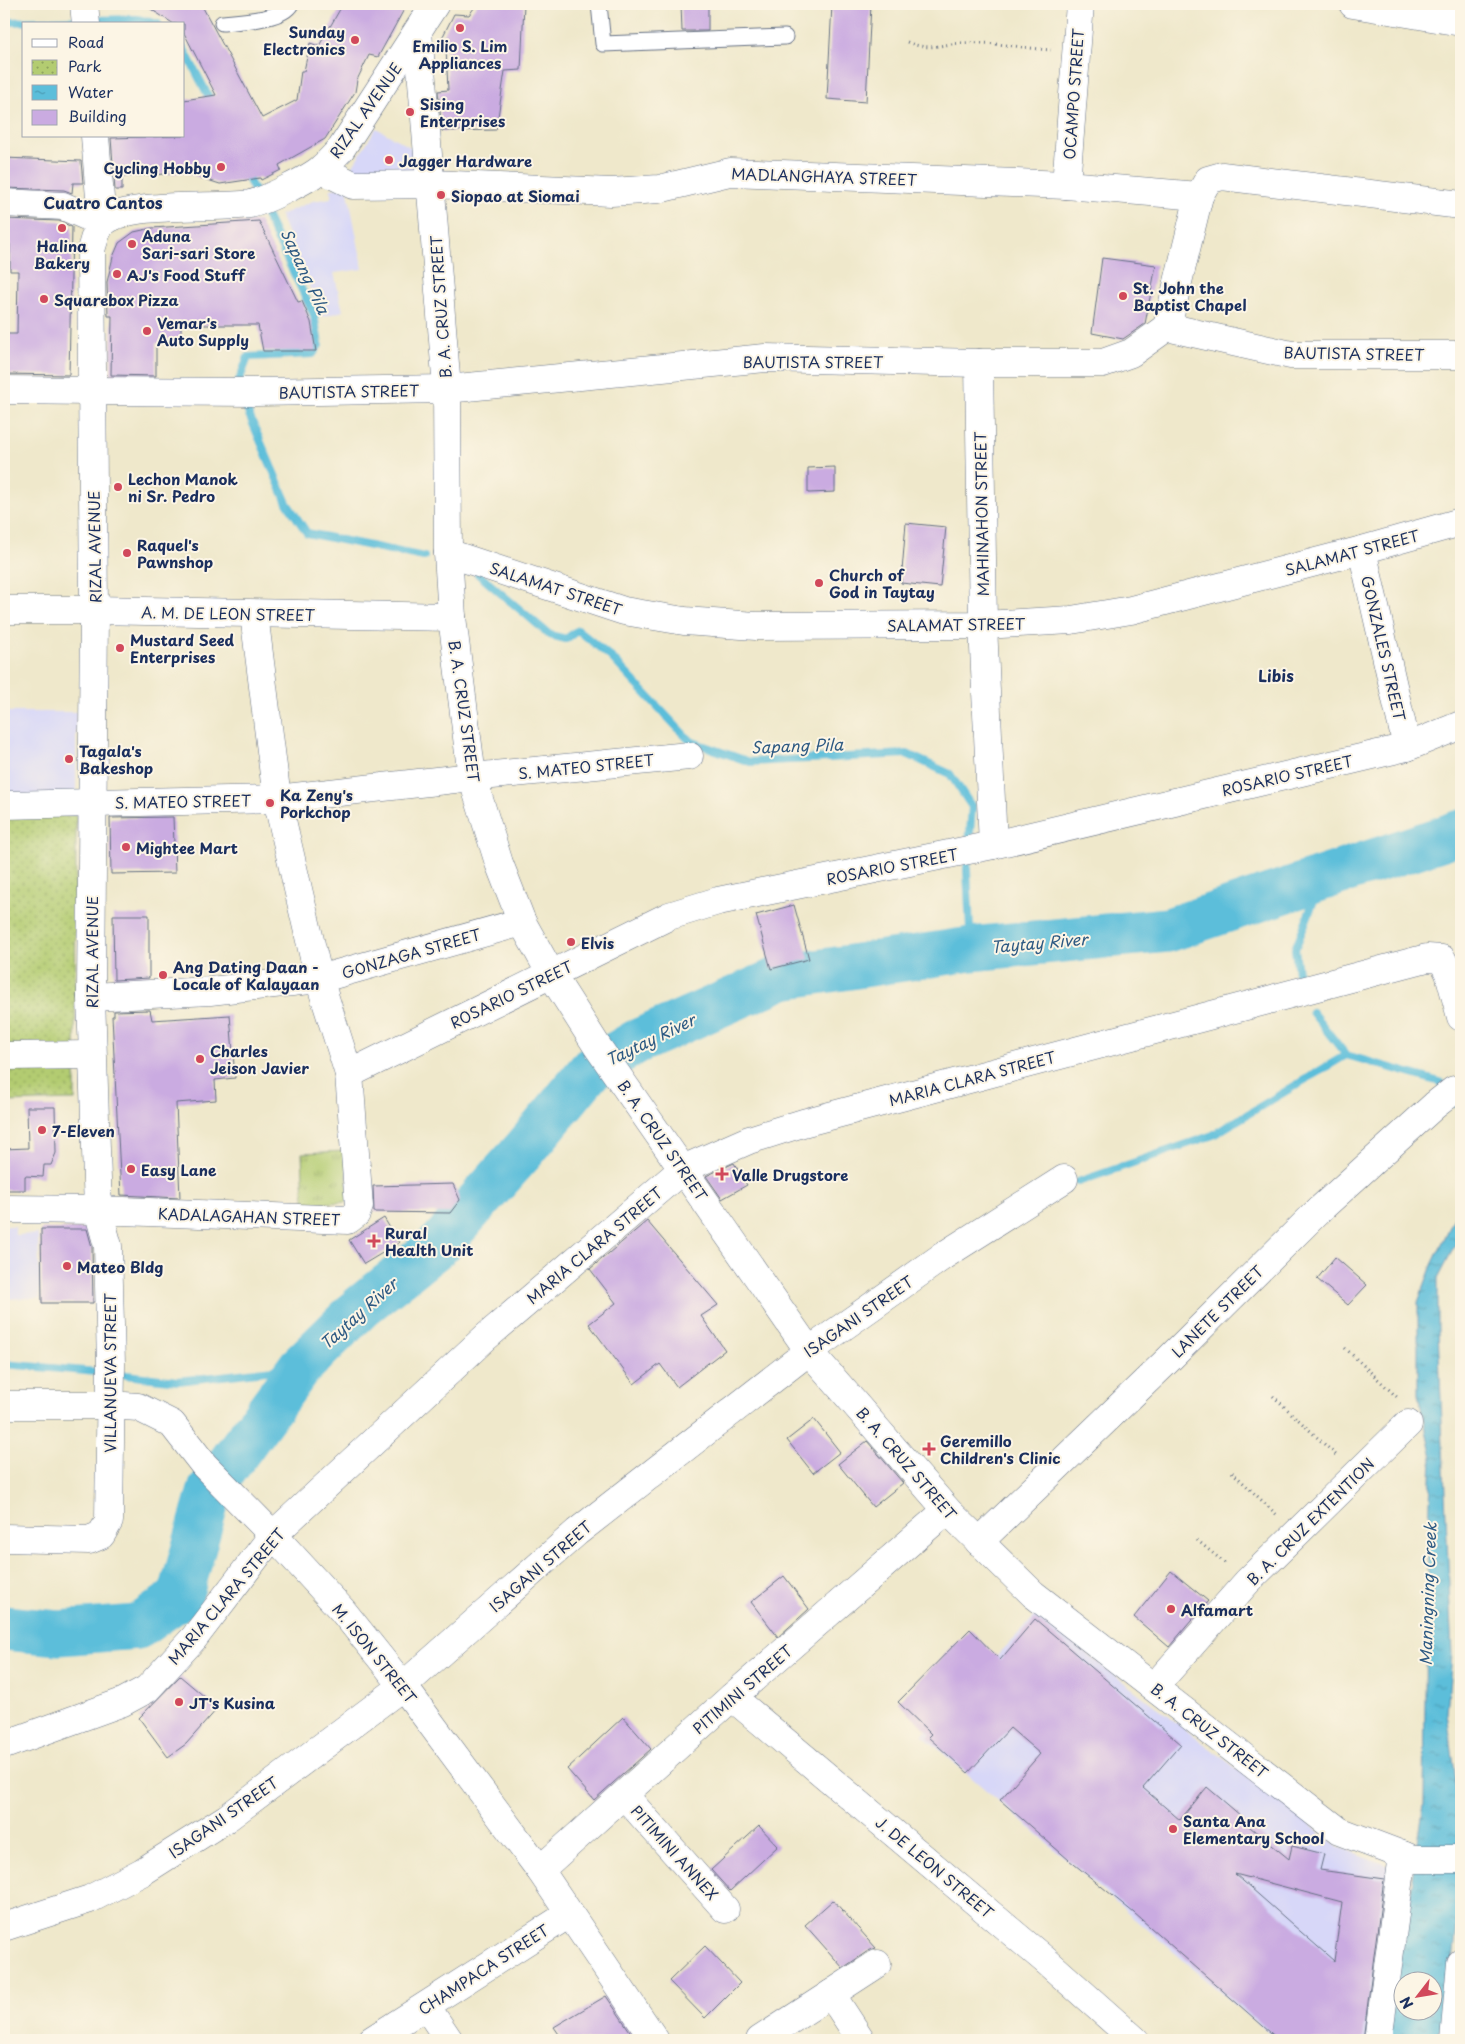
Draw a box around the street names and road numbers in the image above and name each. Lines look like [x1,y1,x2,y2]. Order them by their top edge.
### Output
street label: OCAMPO STREET [1057,27,1089,160]
street label: RIZAL AVENUE [323,57,407,163]
street label: MADLANGHAYA STREET [731,161,918,191]
street label: B. A. CRUZ STREET [423,234,456,379]
street label: BAUTISTA STREET [1284,340,1425,366]
street label: BAUTISTA STREET [743,350,884,373]
street label: BAUTISTA STREET [279,378,420,404]
street label: MAHINAHON STREET [968,431,994,597]
street label: RIZAL AVENUE [82,491,106,603]
street label: SALAMAT STREET [1282,523,1423,581]
street label: SALAMAT STREET [487,556,626,621]
street label: GONZALES STREET [1356,573,1412,724]
street label: A. M. DE LEON STREET [141,600,316,626]
street label: SALAMAT STREET [887,611,1026,637]
street label: B. A. CRUZ STREET [444,639,486,784]
street label: S. MATEO STREET [517,747,656,785]
street label: ROSARIO STREET [1219,749,1355,801]
street label: S. MATEO STREET [115,788,252,814]
street label: ROSARIO STREET [824,842,961,890]
street label: RIZAL AVENUE [80,896,103,1008]
street label: GONZAGA STREET [339,922,484,984]
street label: ROSARIO STREET [446,954,577,1034]
street label: MARIA CLARA STREET [886,1044,1059,1111]
street label: B. A. CRUZ STREET [613,1075,714,1206]
street label: MARIA CLARA STREET [521,1181,668,1309]
street label: KADALAGAHAN STREET [157,1201,341,1231]
street label: LANETE STREET [1166,1259,1269,1362]
street label: ISAGANI STREET [799,1269,918,1362]
street label: VILLANUEVA STREET [98,1292,121,1453]
street label: B. A. CRUZ STREET [851,1401,963,1525]
street label: B. A. CRUZ EXTENTION [1241,1452,1379,1590]
street label: ISAGANI STREET [484,1515,597,1617]
street label: MARIA CLARA STREET [162,1522,290,1669]
street label: M. ISON STREET [327,1598,423,1709]
street label: PITIMINI STREET [687,1638,798,1739]
street label: B. A. CRUZ STREET [1147,1677,1274,1784]
street label: ISAGANI STREET [164,1770,283,1863]
street label: PITIMINI ANNEX [626,1800,724,1904]
street label: J. DE LEON STREET [871,1811,999,1924]
street label: CHAMPACA STREET [413,1918,554,2020]

